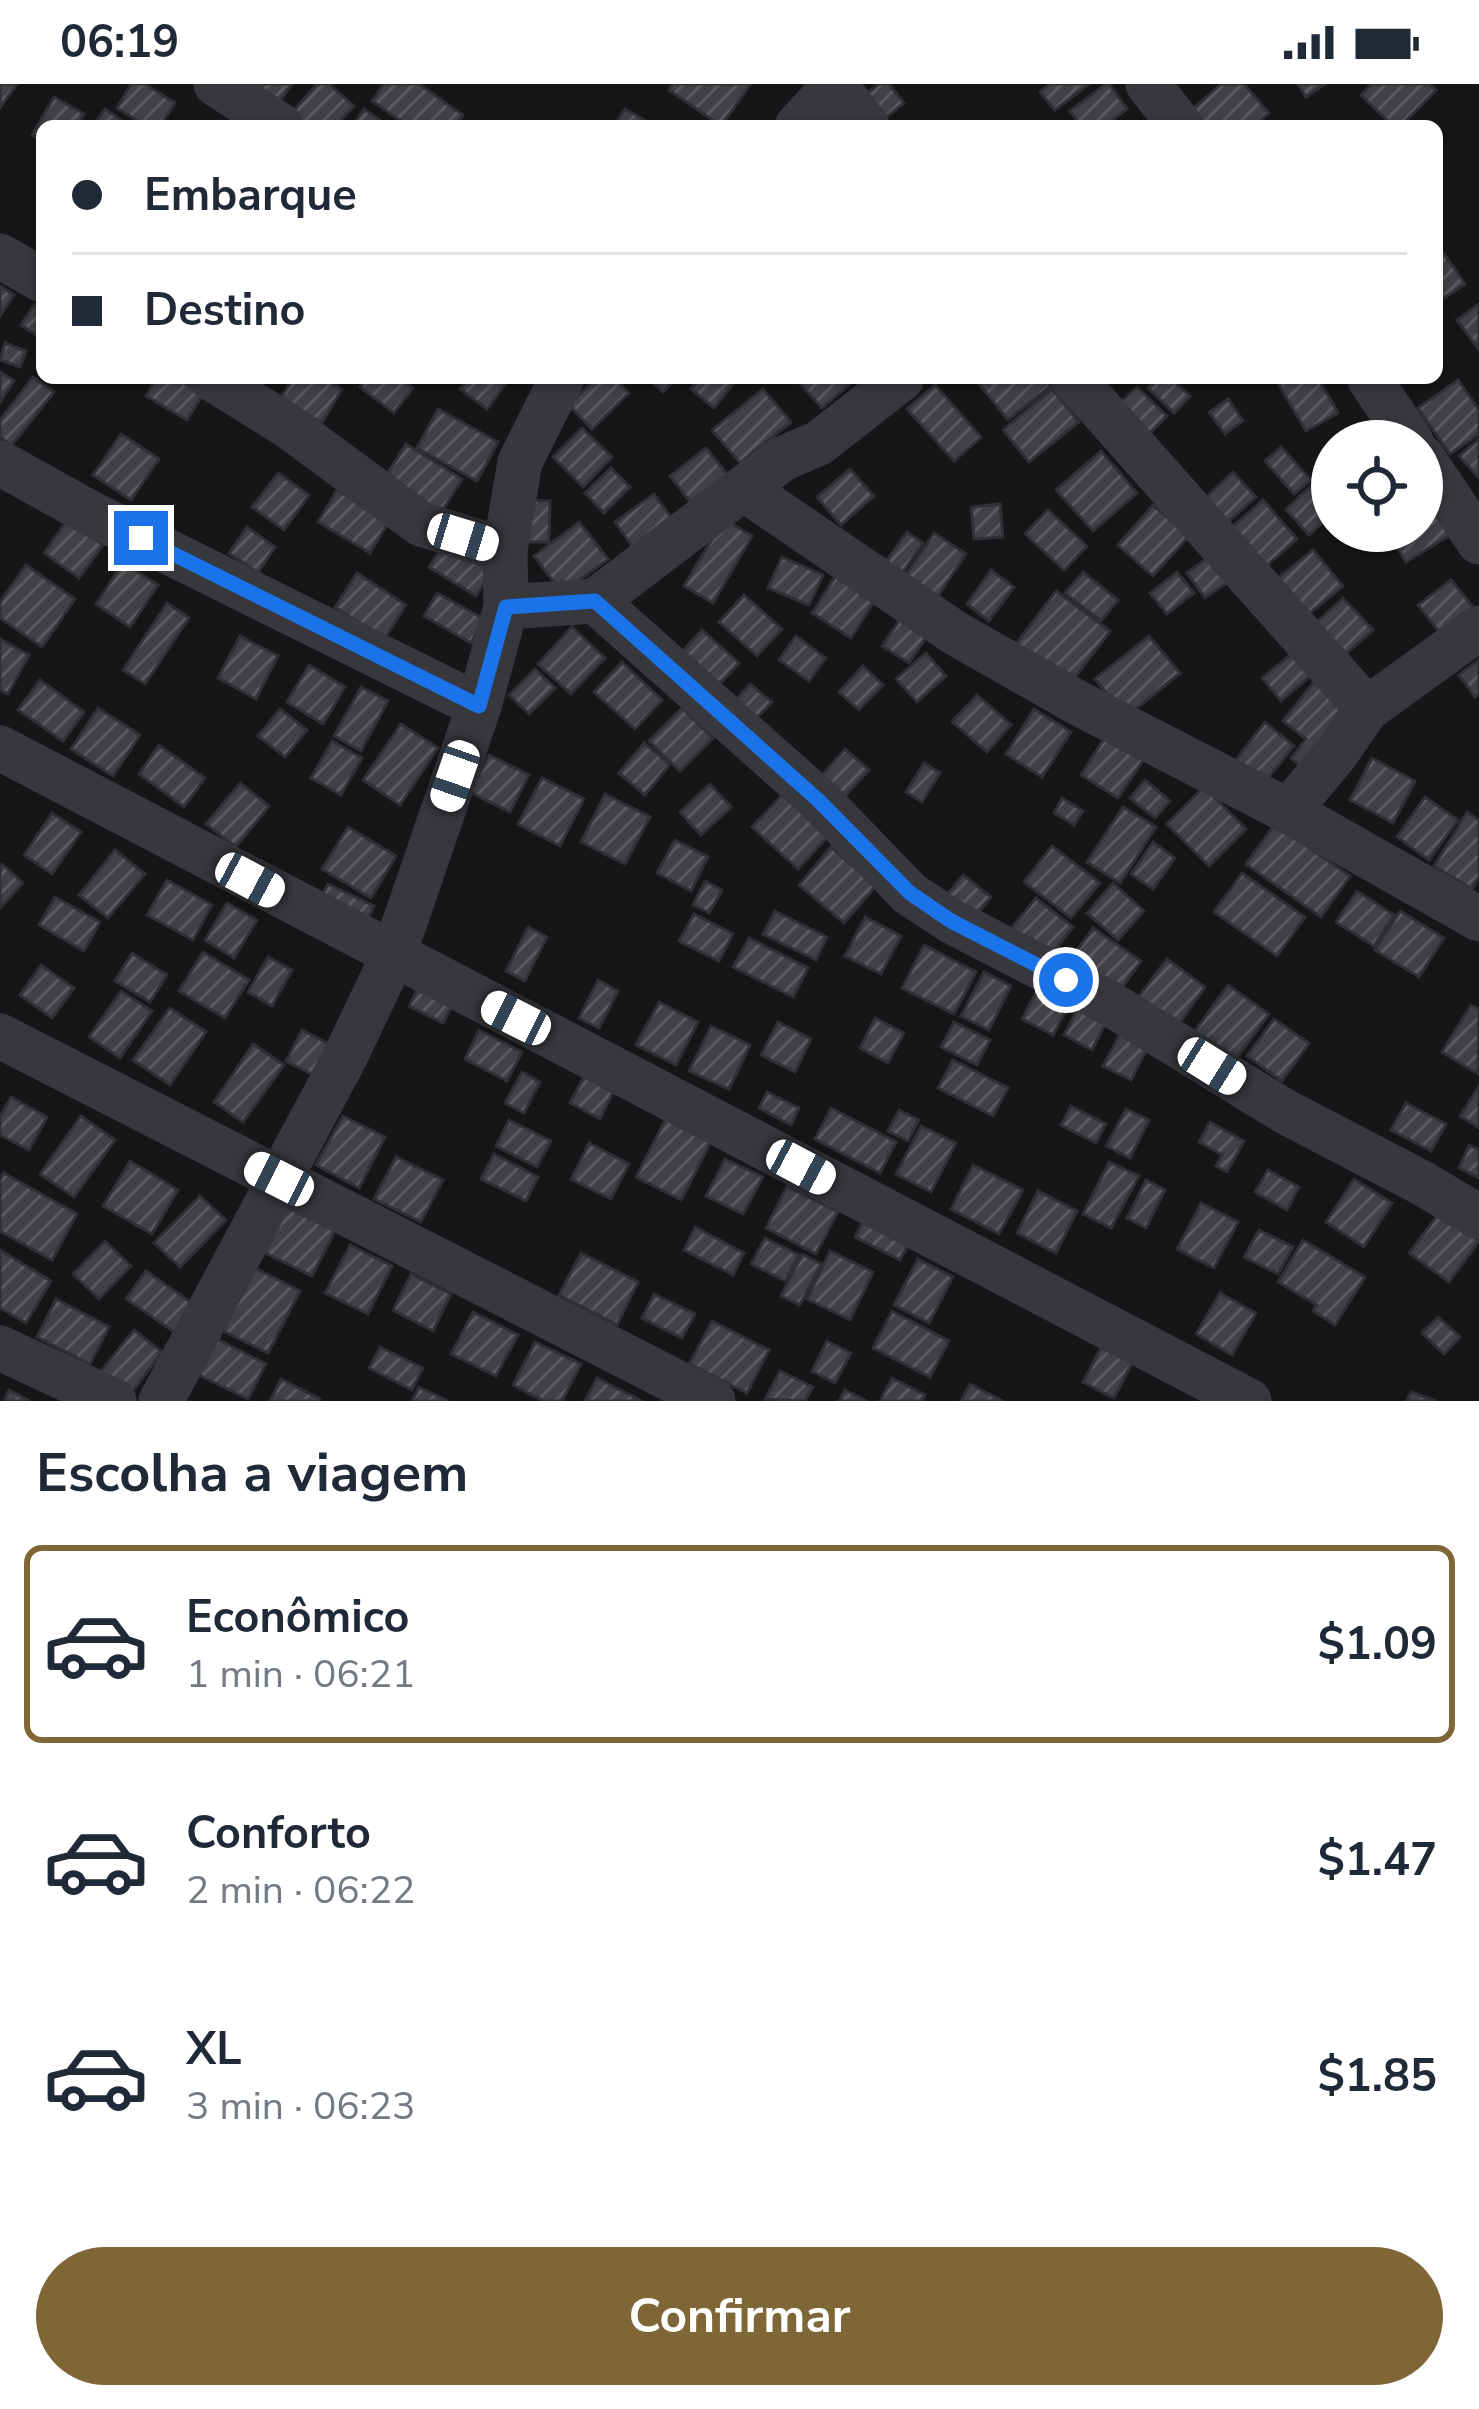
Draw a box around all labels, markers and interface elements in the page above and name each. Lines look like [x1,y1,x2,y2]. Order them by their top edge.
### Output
text: 06:19 [60,12,179,73]
text: Embarque [144,165,357,226]
text: Destino [144,280,305,341]
map controls [1311,420,1443,552]
button: locate [1311,420,1443,552]
car [423,509,503,565]
route end [114,511,168,565]
car [426,736,484,816]
car [210,847,290,913]
route start [1039,953,1093,1007]
car [476,986,556,1050]
car [1172,1032,1252,1100]
car [761,1134,841,1200]
car [239,1147,319,1211]
text: Escolha a viagem [36,1436,468,1510]
text: Econômico [186,1587,409,1648]
icon: car [42,1590,150,1698]
text: $1.09 [1318,1614,1437,1675]
text: 1 min · 06:21 [186,1648,415,1701]
text: Conforto [186,1803,371,1864]
icon: car [42,1806,150,1914]
text: $1.47 [1318,1830,1437,1891]
text: 2 min · 06:22 [186,1864,415,1917]
text: XL [186,2019,242,2080]
icon: car [42,2022,150,2130]
text: $1.85 [1318,2046,1437,2107]
text: 3 min · 06:23 [186,2080,415,2133]
button: Confirmar [36,2247,1443,2385]

